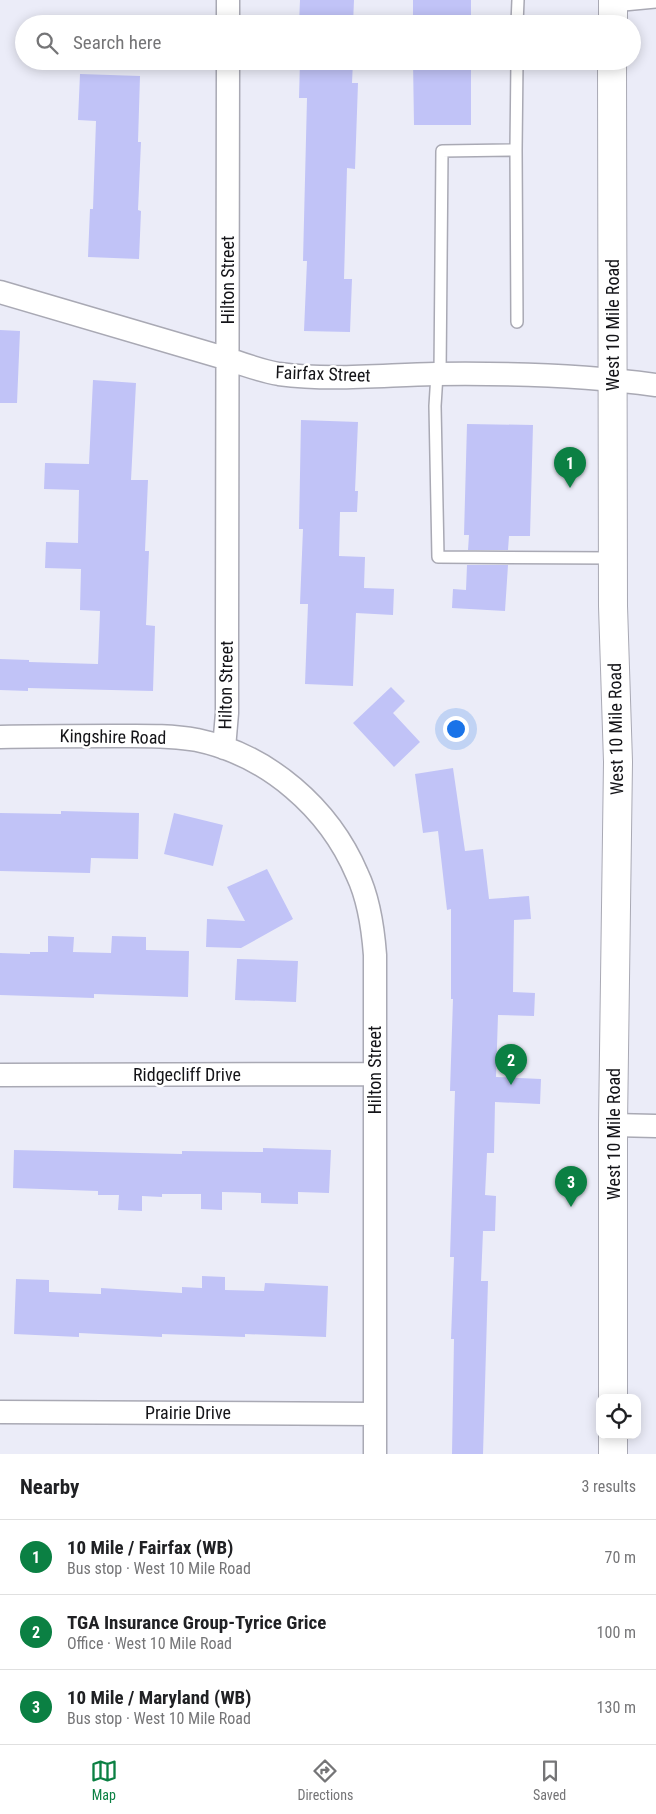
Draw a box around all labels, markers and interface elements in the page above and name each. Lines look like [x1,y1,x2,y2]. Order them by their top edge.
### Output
search box [15,15,641,70]
icon: search [33,29,61,57]
text: Search here [73,31,161,54]
street label: Hilton Street [217,236,238,324]
street label: West 10 Mile Road [602,259,623,391]
street label: Fairfax Street [275,361,371,386]
pin: 1 [554,447,586,488]
street label: Hilton Street [214,640,237,729]
street label: West 10 Mile Road [604,663,627,795]
your location [443,716,469,742]
street label: Kingshire Road [60,725,166,748]
street label: Hilton Street [364,1026,385,1114]
pin: 2 [495,1044,527,1085]
street label: Ridgecliff Drive [133,1064,241,1085]
street label: West 10 Mile Road [603,1068,624,1200]
pin: 3 [555,1166,587,1207]
map controls [596,1394,641,1439]
button: locate [596,1394,641,1439]
street label: Prairie Drive [145,1402,231,1423]
text: Nearby [20,1475,79,1499]
text: 3 results [581,1477,636,1496]
text: 10 Mile / Fairfax (WB) [67,1536,233,1559]
text: 1 [32,1548,40,1567]
text: 70 m [604,1548,636,1567]
text: Bus stop · West 10 Mile Road [67,1559,251,1578]
text: TGA Insurance Group-Tyrice Grice [67,1611,326,1634]
text: 2 [32,1623,40,1642]
text: 100 m [597,1623,636,1642]
text: Office · West 10 Mile Road [67,1634,232,1653]
text: 10 Mile / Maryland (WB) [67,1686,251,1709]
text: 3 [32,1698,40,1717]
text: 130 m [597,1698,636,1717]
text: Bus stop · West 10 Mile Road [67,1709,251,1728]
tab: Map [90,1757,118,1803]
tab: Directions [297,1757,353,1803]
tab: Saved [533,1757,566,1803]

